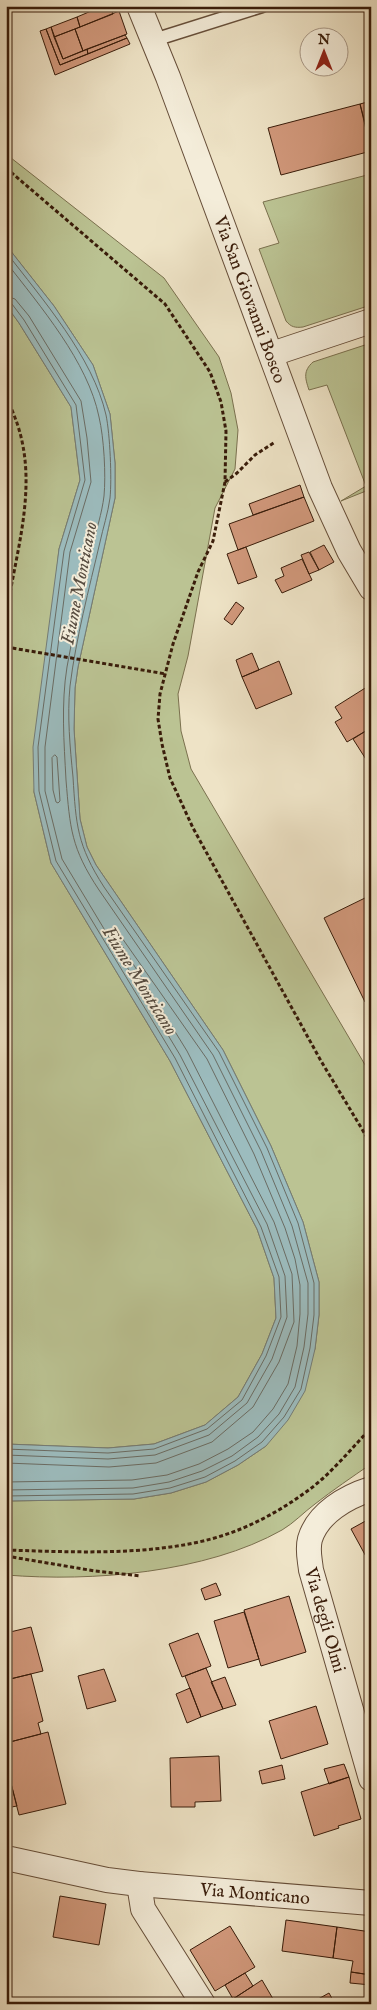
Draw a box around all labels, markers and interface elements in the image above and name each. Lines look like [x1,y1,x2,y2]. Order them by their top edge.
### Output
north arrow [300,28,350,78]
text: N [317,31,330,49]
street label: Via San Giovanni Bosco [207,212,290,387]
water label: Fiume Monticano [56,520,104,647]
water label: Fiume Monticano [96,922,182,1040]
street label: Via degli Olmi [298,1564,350,1676]
street label: Via Monticano [198,1879,311,1911]

